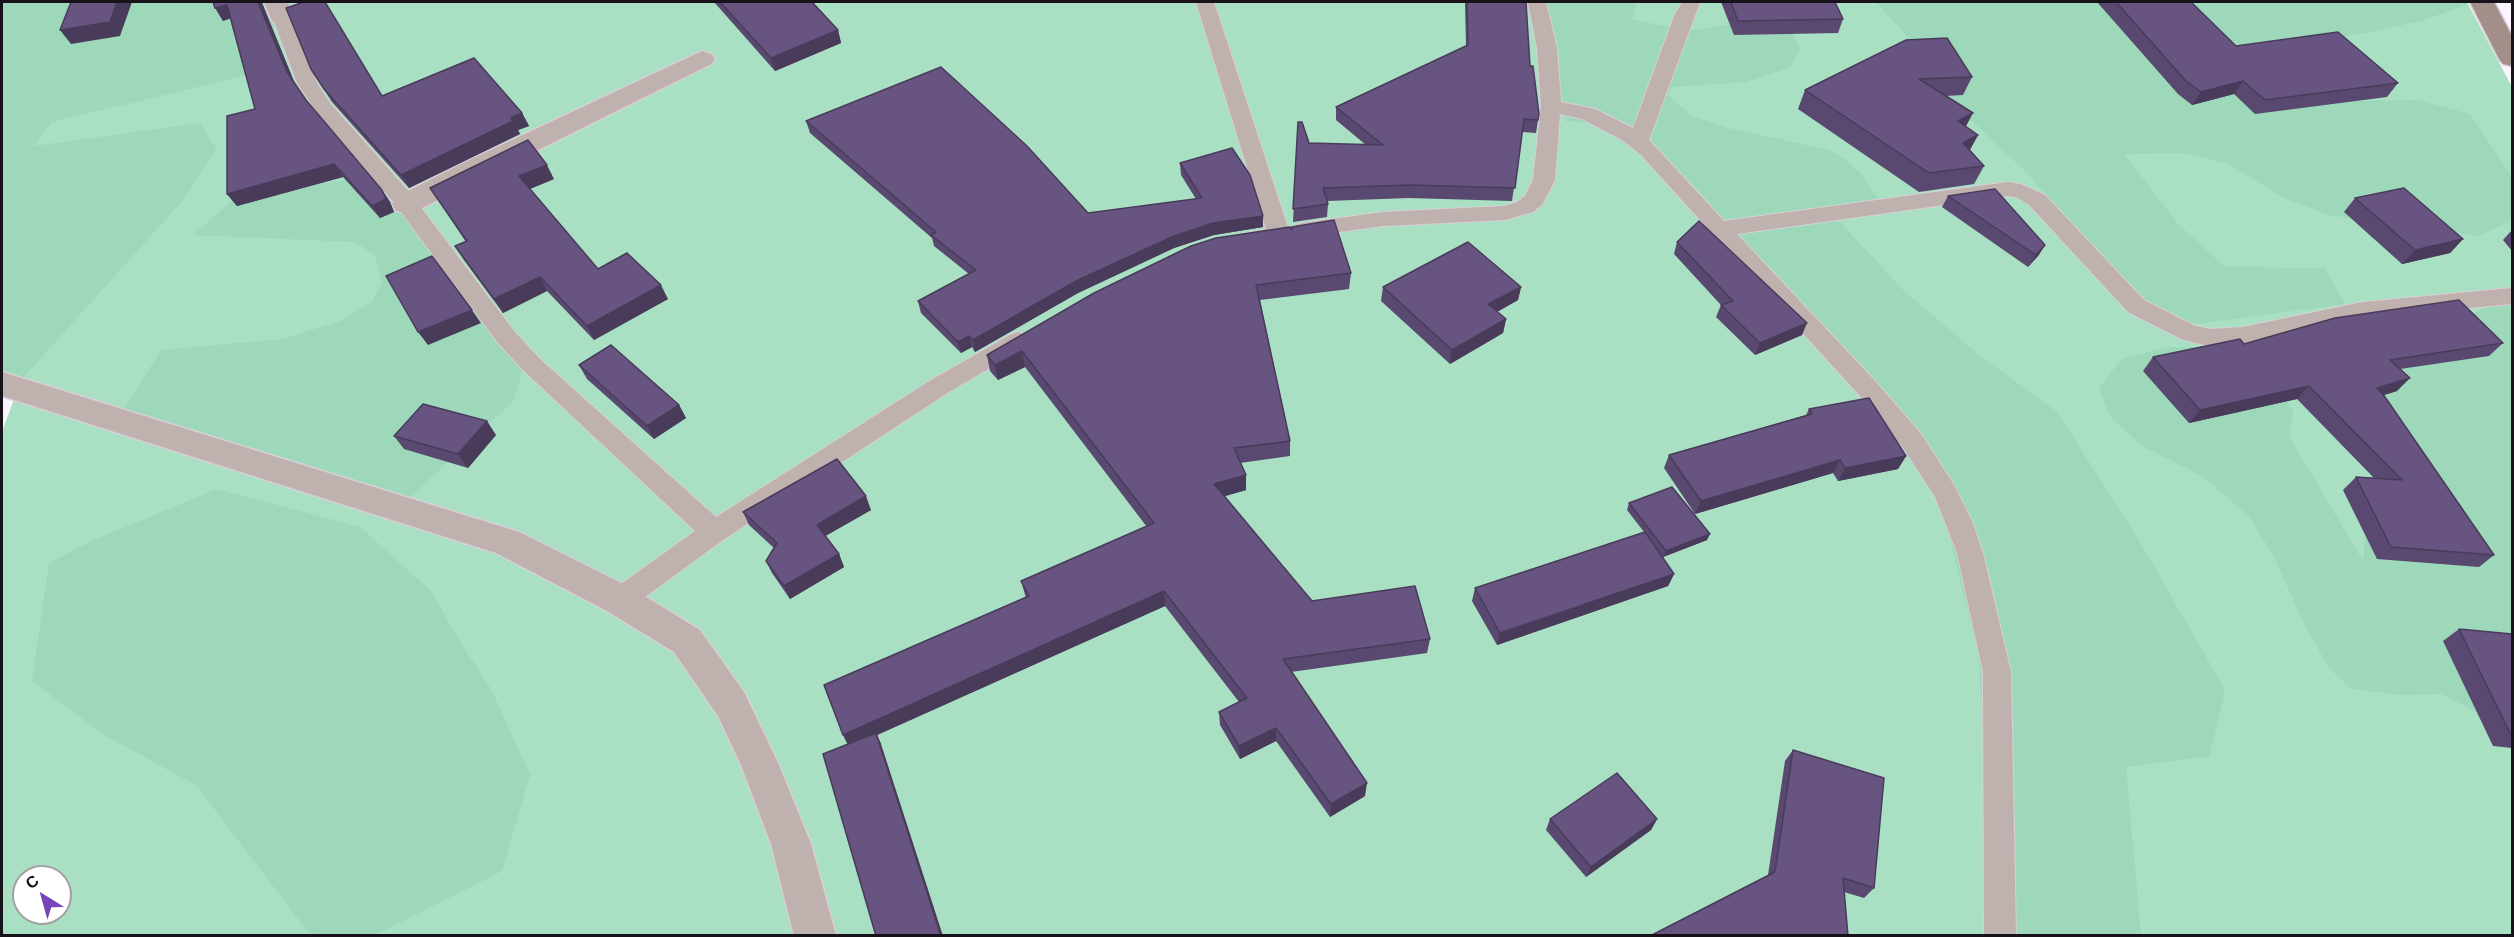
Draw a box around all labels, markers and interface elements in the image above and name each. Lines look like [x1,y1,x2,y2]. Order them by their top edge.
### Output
north arrow [12,865,72,925]
text: С [22,872,42,892]

